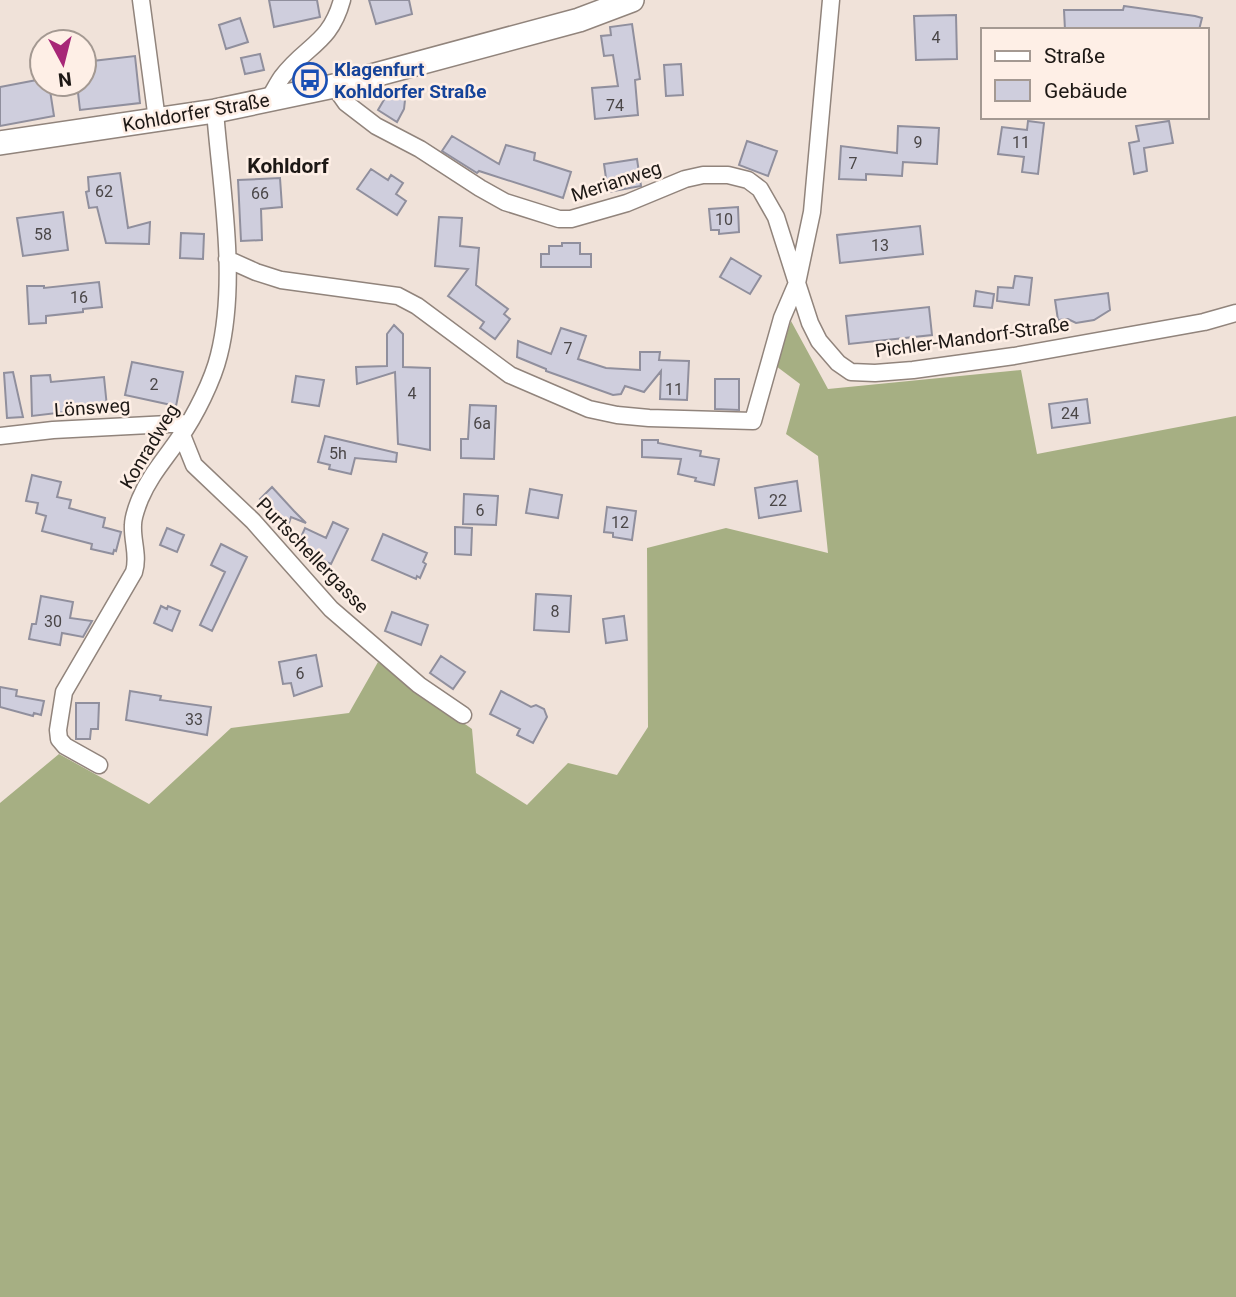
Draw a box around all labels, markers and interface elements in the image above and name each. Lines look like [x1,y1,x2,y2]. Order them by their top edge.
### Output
north arrow [28,28,98,98]
house number: 4 [932,28,941,47]
legend [981,28,1208,119]
text: Straße [1044,44,1105,68]
place label: Klagenfurt Kohldorfer Straße [334,58,487,103]
bus stop icon: Klagenfurt Kohldorfer Straße [291,61,329,99]
text: N [57,67,73,92]
text: Gebäude [1044,79,1127,103]
street label: Kohldorfer Straße [121,88,271,137]
house number: 74 [606,96,624,115]
house number: 9 [914,133,923,152]
house number: 11 [1012,133,1030,152]
district label: Kohldorf [247,154,329,178]
house number: 7 [849,154,858,173]
street label: Merianweg [568,156,664,207]
house number: 62 [95,182,113,201]
house number: 66 [251,184,269,203]
house number: 10 [715,210,733,229]
house number: 58 [34,225,52,244]
house number: 13 [871,236,889,255]
house number: 16 [70,288,88,307]
street label: Pichler-Mandorf-Straße [873,312,1071,363]
house number: 7 [564,339,573,358]
house number: 2 [150,375,159,394]
house number: 11 [665,380,683,399]
house number: 4 [408,384,417,403]
street label: Lönsweg [53,393,131,422]
street label: Konradweg [115,400,184,493]
house number: 24 [1061,404,1079,423]
house number: 6a [473,414,491,433]
house number: 5h [329,444,347,463]
house number: 22 [769,491,787,510]
street label: Purtschellergasse [252,493,374,618]
house number: 6 [476,501,485,520]
house number: 12 [611,513,629,532]
house number: 8 [551,602,560,621]
house number: 30 [44,612,62,631]
house number: 6 [296,664,305,683]
house number: 33 [185,710,203,729]

